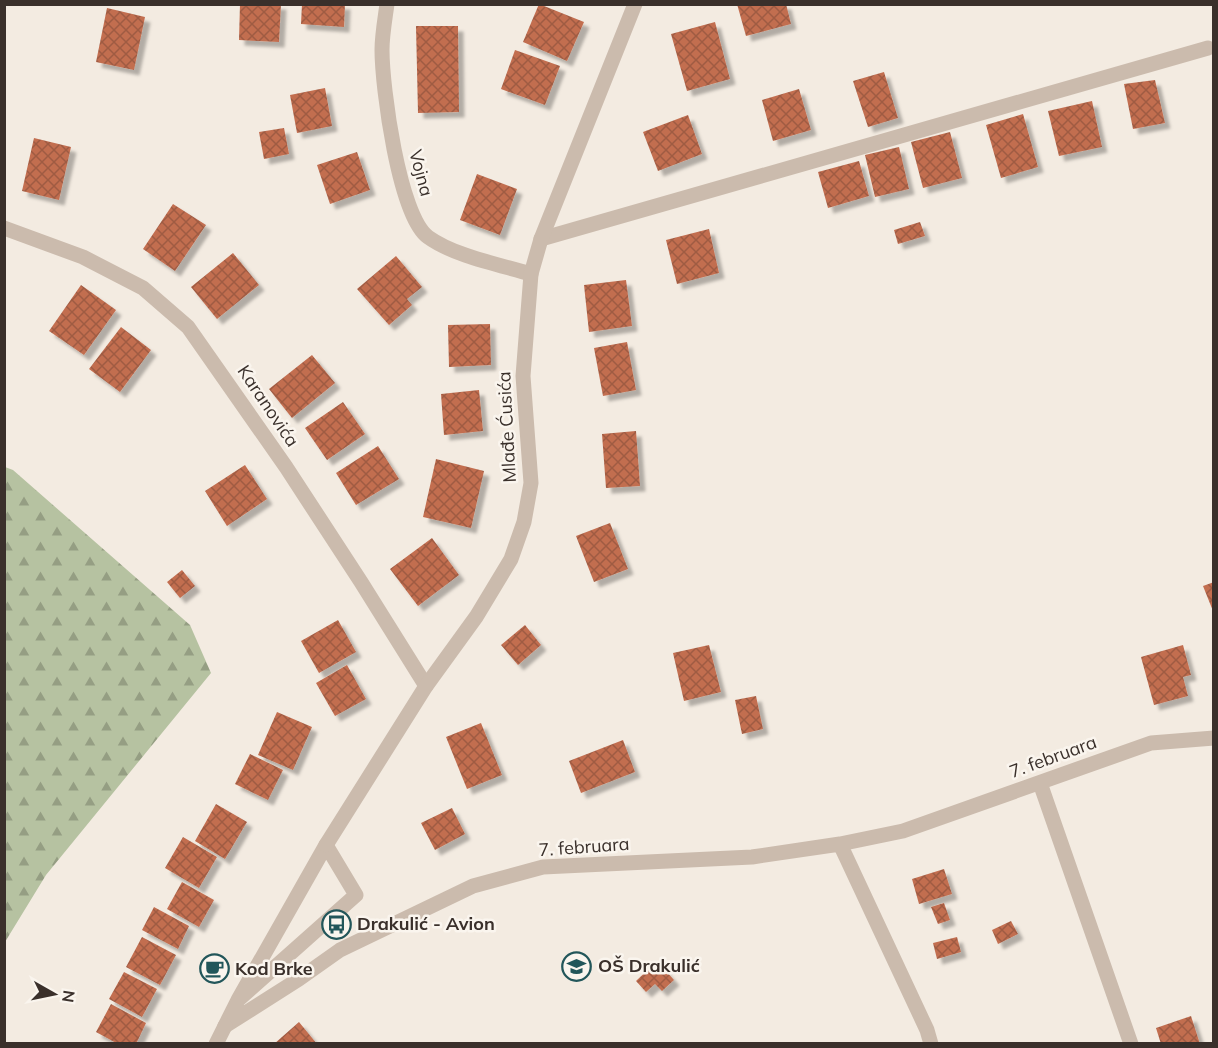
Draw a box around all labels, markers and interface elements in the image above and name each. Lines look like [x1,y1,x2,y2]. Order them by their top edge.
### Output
street label: Vojna [404,147,439,199]
street label: Karanovića [233,360,304,451]
street label: Mlađe Ćusića [492,371,521,483]
street label: 7. februara [1006,730,1100,783]
street label: 7. februara [538,832,630,861]
bus stop icon: Drakulić - Avion [320,908,352,940]
place label: Drakulić - Avion [357,912,495,935]
school or university icon: OŠ Drakulić [561,950,593,982]
cafe icon: Kod Brke [198,953,230,985]
place label: OŠ Drakulić [598,954,700,977]
place label: Kod Brke [235,957,313,980]
north arrow [24,964,84,1024]
text: N [58,989,80,1004]

